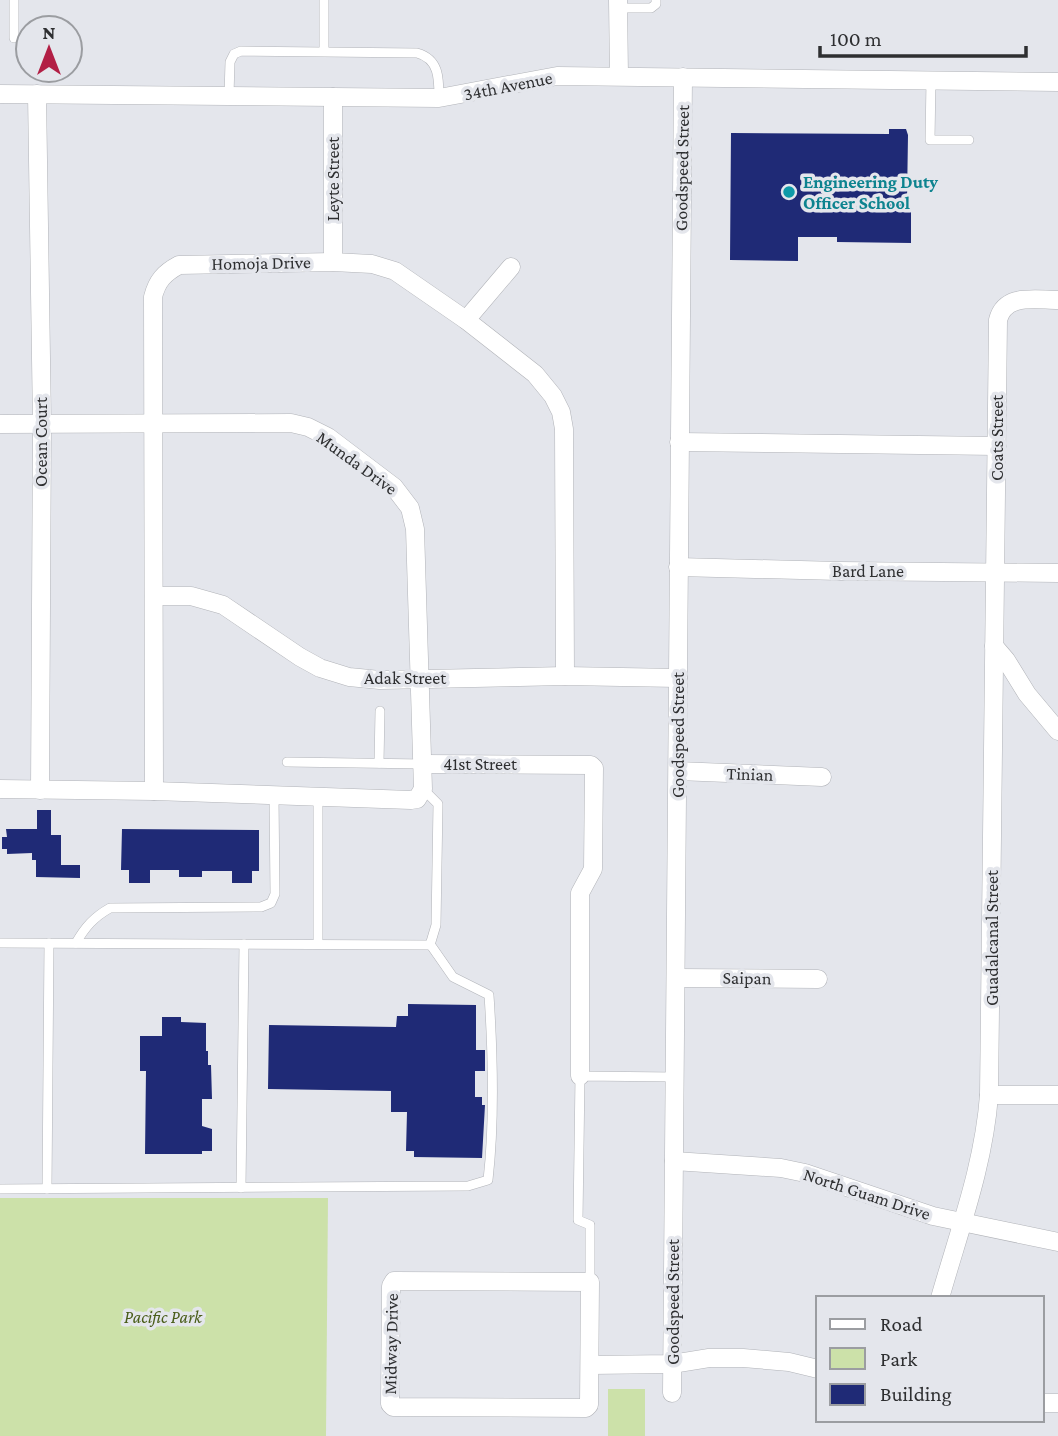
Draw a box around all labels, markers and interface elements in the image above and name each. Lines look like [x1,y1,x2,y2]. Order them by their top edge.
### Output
north arrow [14,14,84,84]
scale bar [820,14,1026,58]
text: N [43,22,56,43]
text: 100 m [830,27,882,51]
street label: 34th Avenue [462,68,554,104]
street label: Goodspeed Street [671,104,693,231]
street label: Leyte Street [323,136,343,221]
place label: Engineering Duty Officer School [803,172,938,213]
marker: Engineering Duty Officer School [781,184,797,200]
street label: Homoja Drive [211,252,311,275]
street label: Coats Street [987,394,1007,481]
street label: Ocean Court [31,396,51,487]
street label: Munda Drive [313,427,401,499]
street label: Bard Lane [832,561,904,581]
street label: Adak Street [364,668,447,688]
street label: Goodspeed Street [668,671,688,798]
street label: 41st Street [443,754,518,774]
street label: Tinian [726,763,774,785]
street label: Guadalcanal Street [982,869,1002,1006]
street label: Saipan [722,968,772,988]
street label: North Guam Drive [801,1164,933,1224]
street label: Goodspeed Street [663,1238,683,1365]
street label: Midway Drive [380,1293,402,1395]
legend [816,1296,1044,1422]
park label: Pacific Park [124,1307,203,1327]
text: Road [880,1312,923,1336]
text: Park [880,1347,917,1371]
text: Building [880,1382,952,1406]

